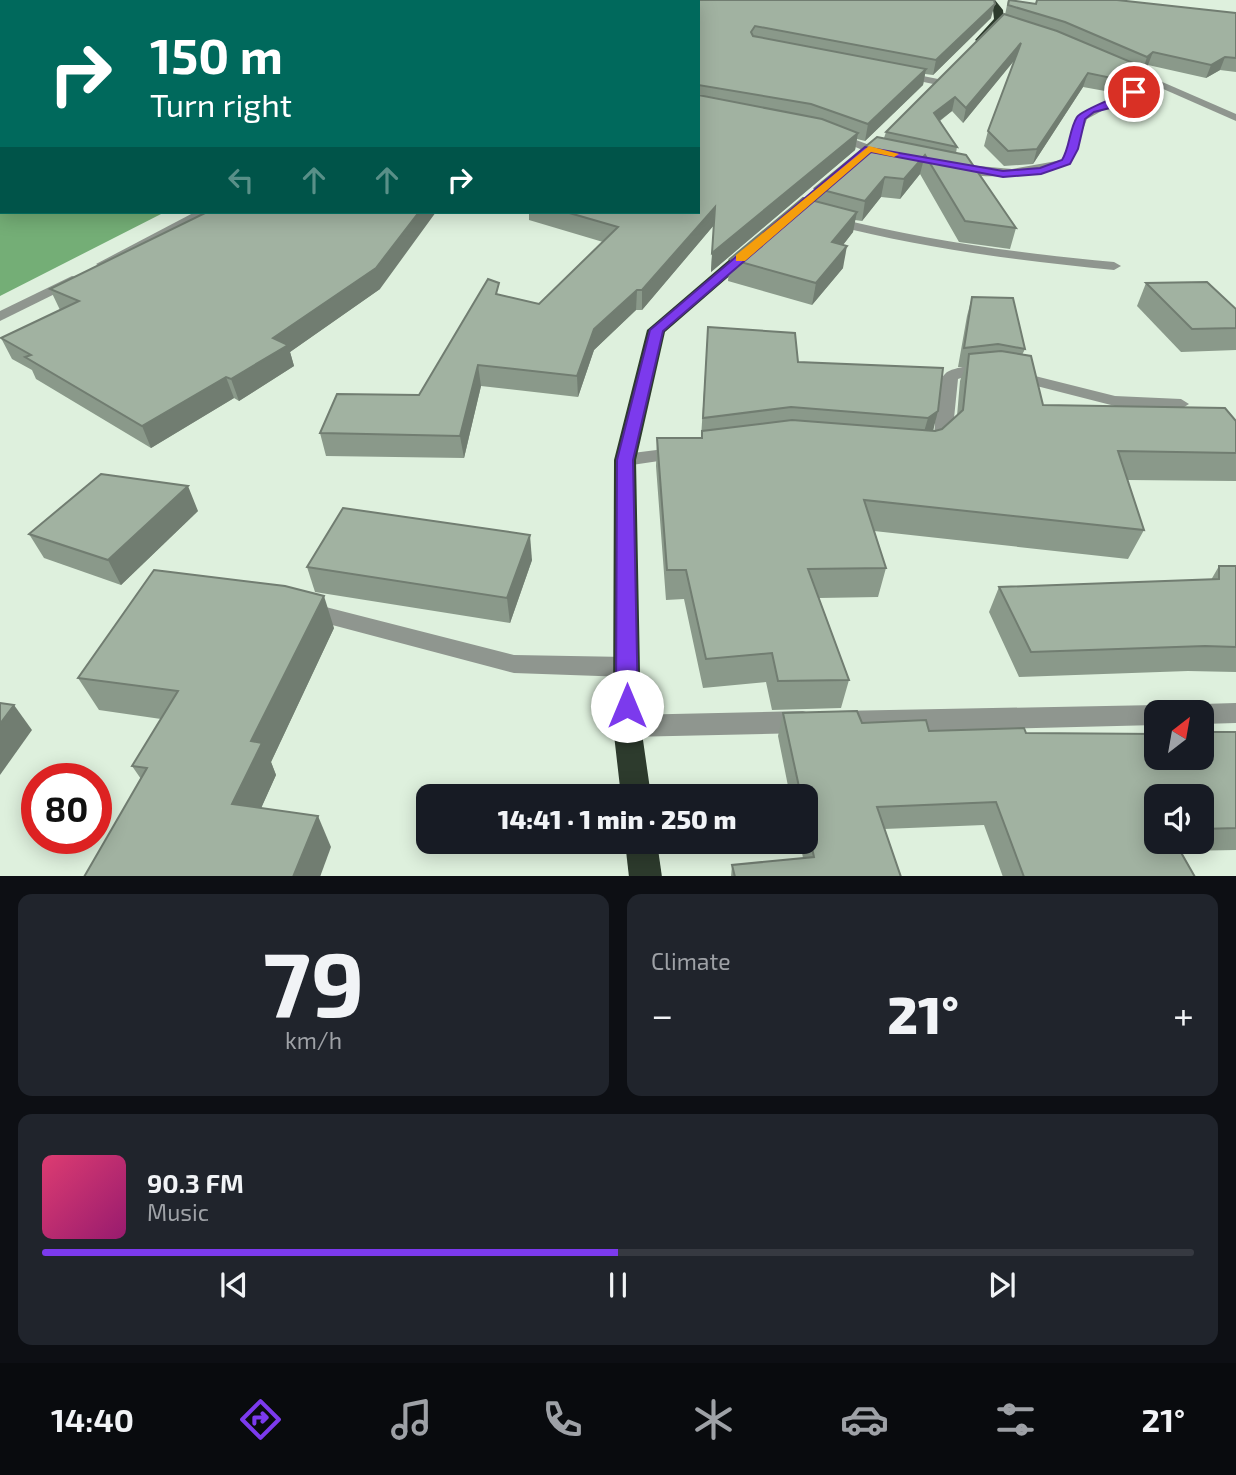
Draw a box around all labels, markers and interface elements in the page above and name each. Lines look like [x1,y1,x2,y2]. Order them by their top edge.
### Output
text: 150 m [150,25,283,84]
icon: right [35,28,126,119]
pin [1104,62,1164,122]
icon: arrive [1115,73,1153,111]
text: Turn right [150,85,292,123]
icon: left [222,161,260,199]
icon: ahead [295,161,333,199]
icon: ahead [368,161,406,199]
icon: right [441,161,479,199]
position arrow [590,669,664,743]
north arrow [1144,700,1214,770]
map controls [1144,700,1214,854]
speed limit sign: 80 [21,763,112,854]
button: sound [1144,784,1214,854]
text: 14:41 · 1 min · 250 m [498,803,736,834]
text: 79 [263,926,364,1035]
text: Climate [651,947,731,975]
text: 21° [887,982,959,1044]
text: − [651,991,673,1037]
text: + [1173,991,1194,1037]
text: km/h [285,1026,342,1054]
text: 90.3 FM [147,1167,244,1198]
text: Music [147,1198,209,1226]
icon: previous [215,1266,253,1304]
icon: pause [599,1266,637,1304]
icon: next [983,1266,1021,1304]
icon: directions [236,1395,285,1444]
icon: music [387,1395,436,1444]
icon: phone [538,1395,587,1444]
icon: climate [689,1395,738,1444]
icon: car [840,1395,889,1444]
icon: filters [991,1395,1040,1444]
text: 14:40 [51,1400,134,1438]
text: 21° [1142,1400,1185,1438]

